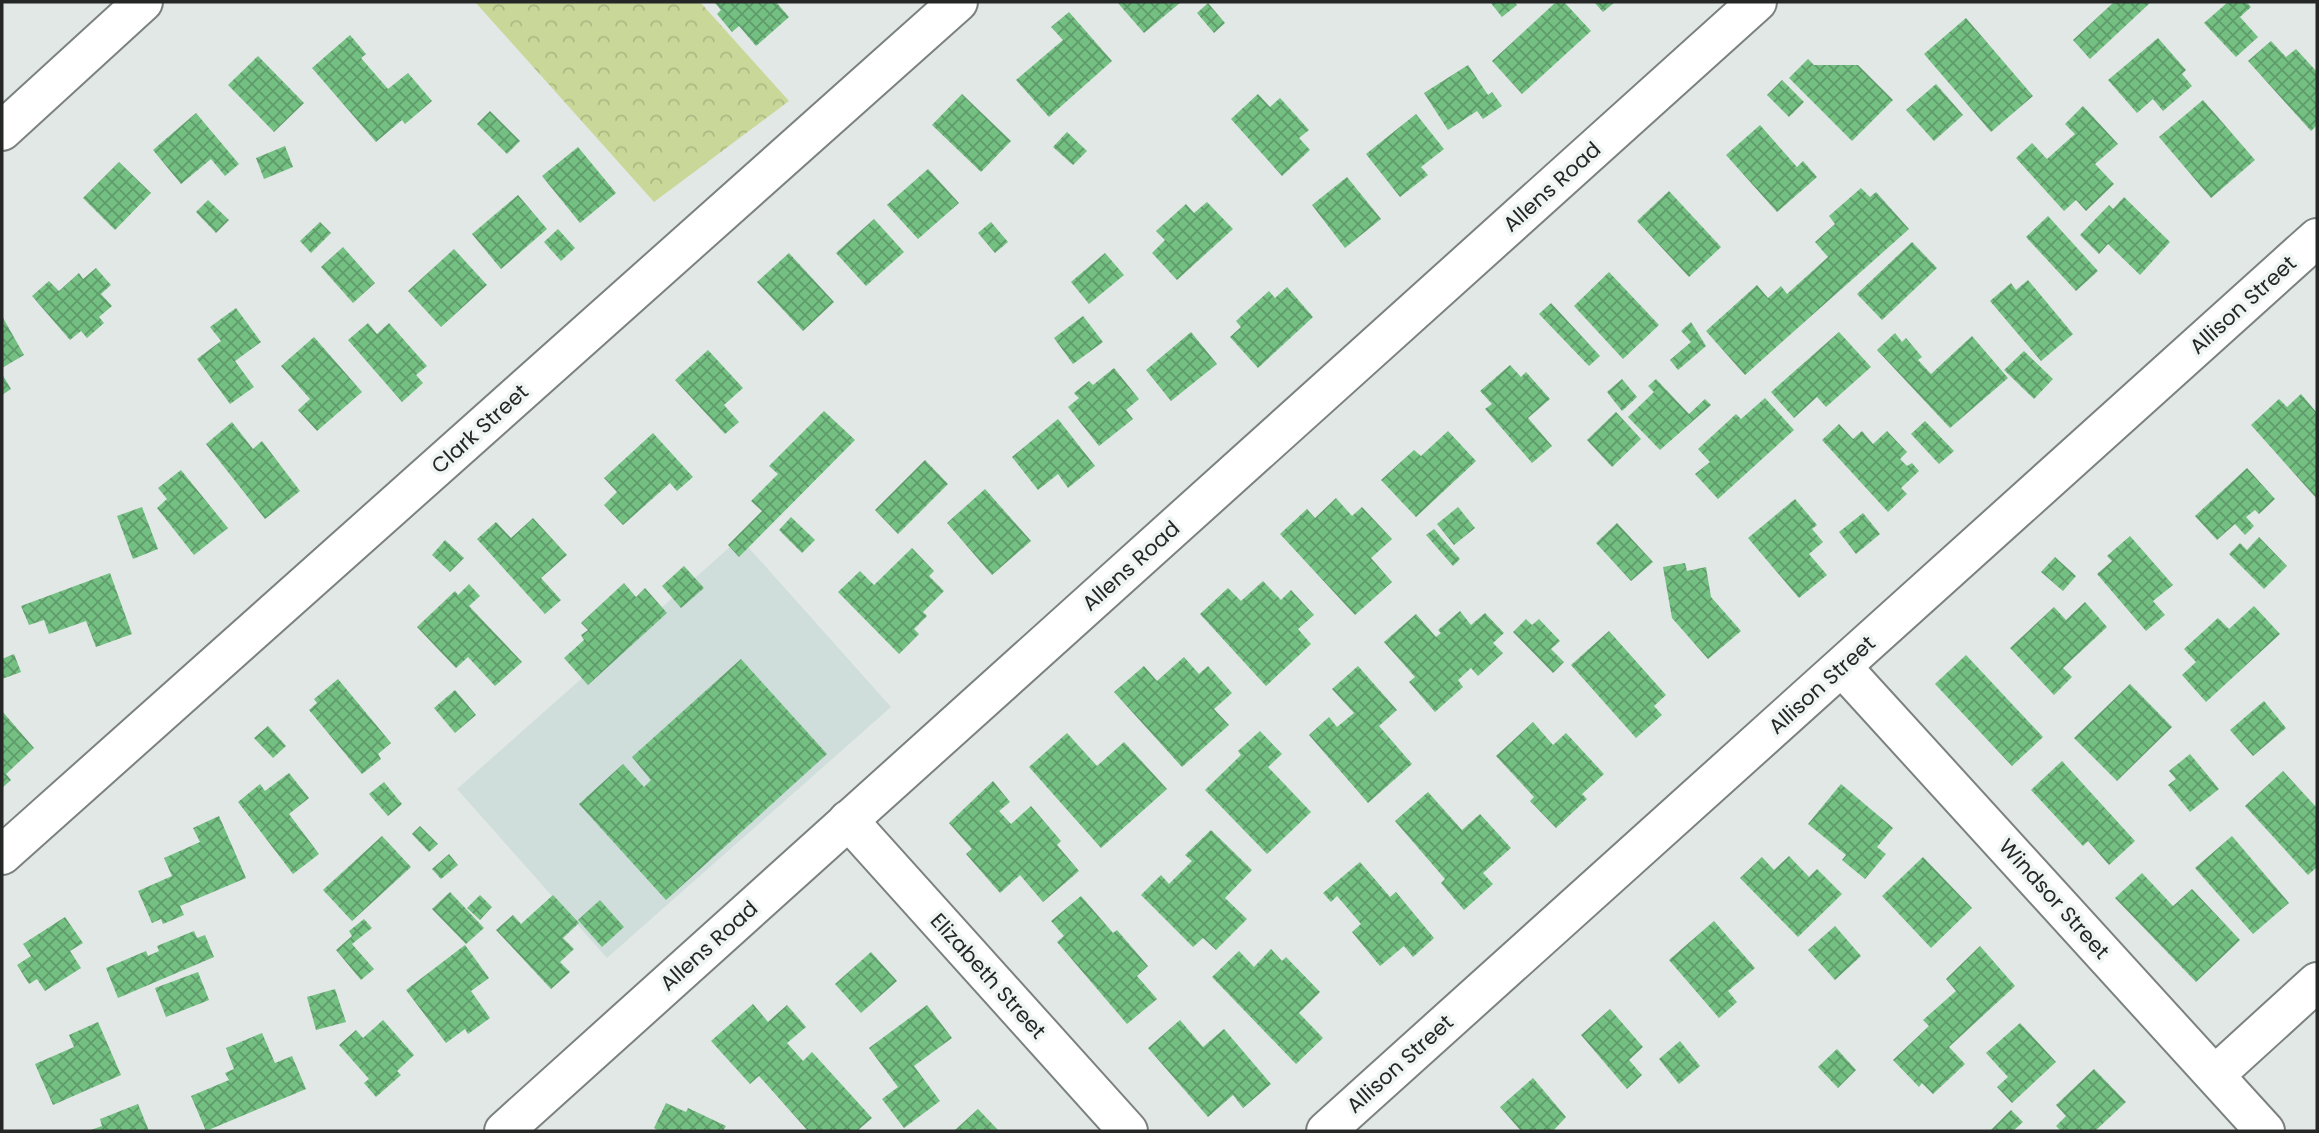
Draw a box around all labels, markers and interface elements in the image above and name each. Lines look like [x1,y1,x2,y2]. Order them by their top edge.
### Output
street label: Allens Road [1497,135,1607,238]
street label: Allison Street [2183,249,2302,360]
street label: Clark Street [425,377,534,480]
street label: Allens Road [1076,514,1186,617]
street label: Allison Street [1762,629,1881,740]
street label: Windsor Street [1993,832,2116,965]
street label: Allens Road [654,894,764,997]
street label: Elizabeth Street [924,906,1053,1045]
street label: Allison Street [1340,1008,1459,1119]

